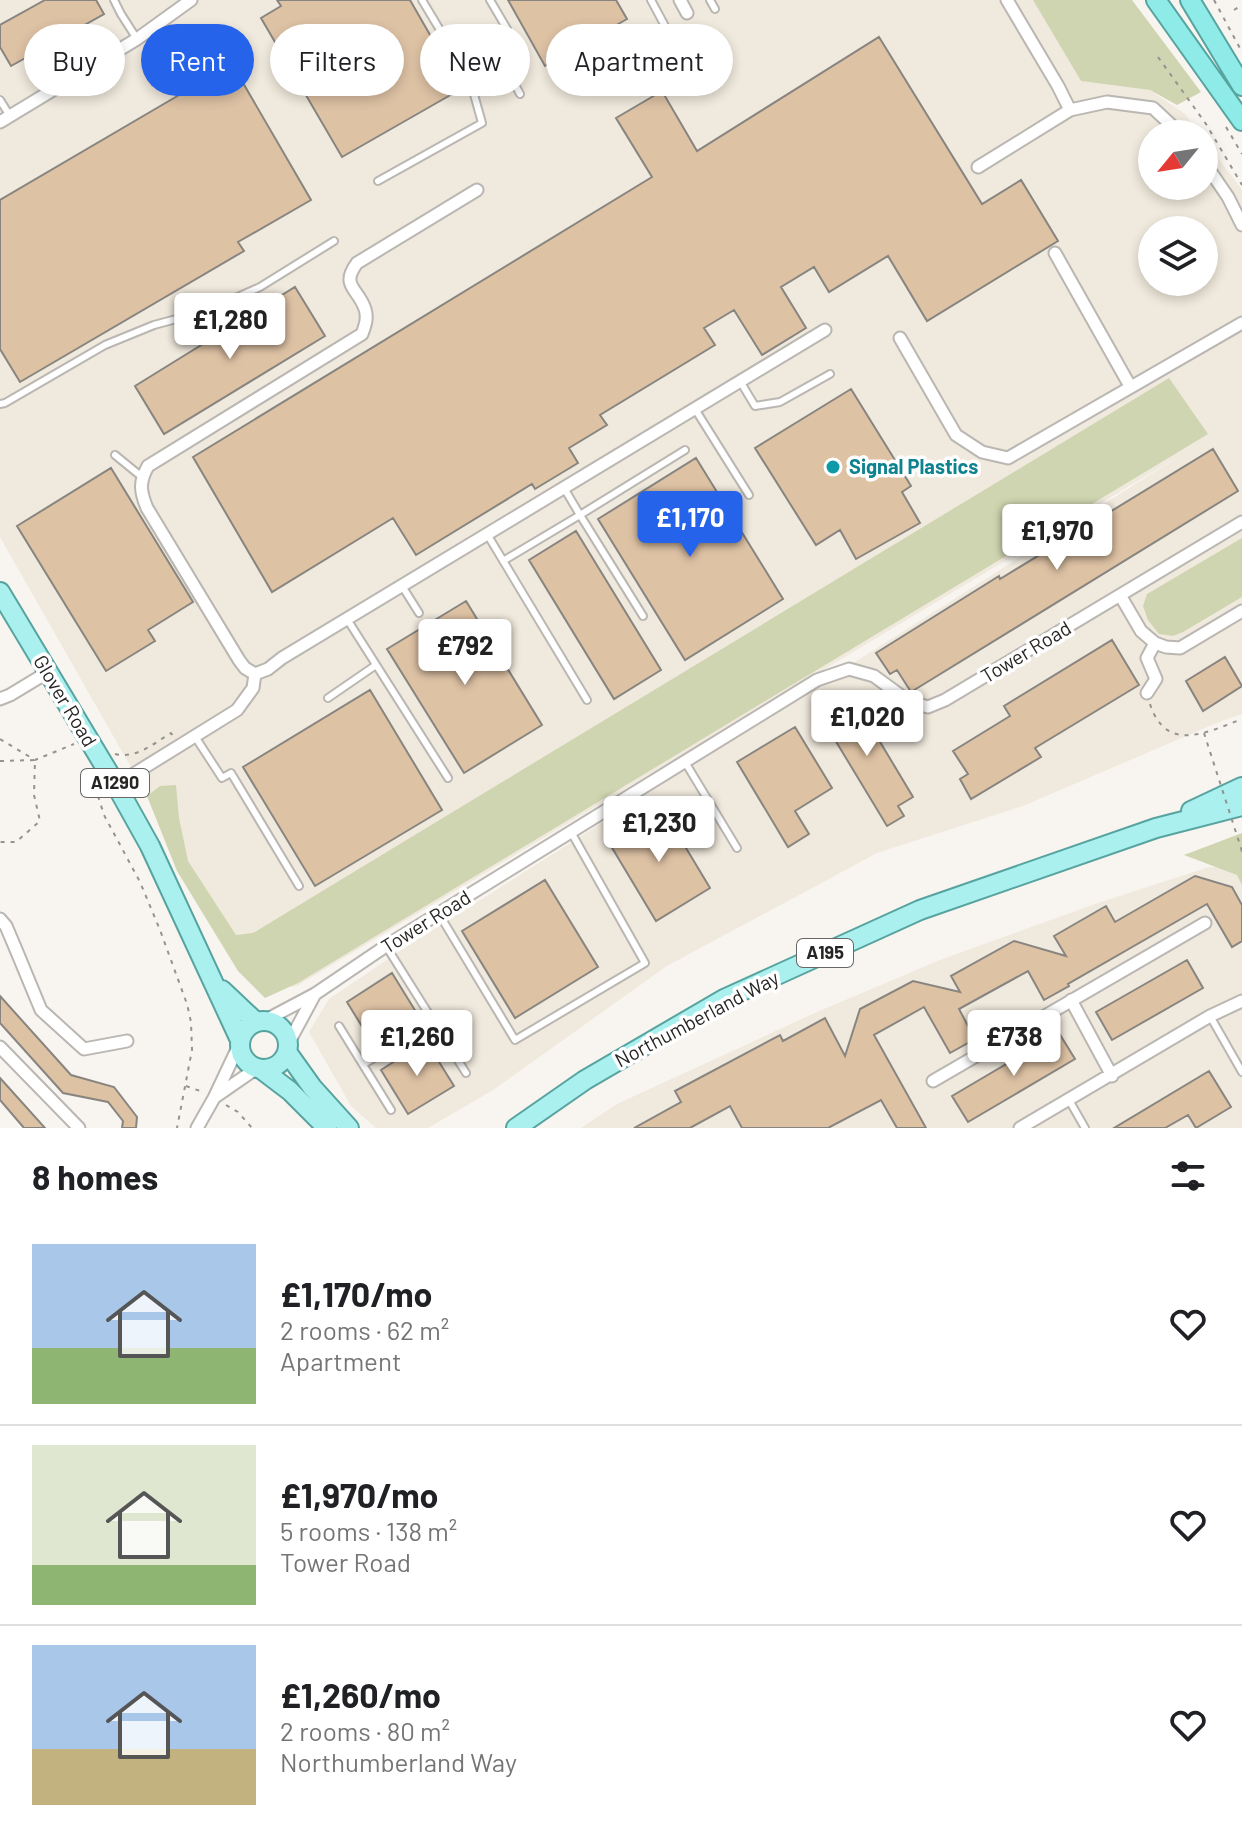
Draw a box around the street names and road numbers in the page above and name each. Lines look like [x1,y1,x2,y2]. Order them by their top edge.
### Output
street label: Tower Road [976,615,1075,687]
street label: Glover Road [29,650,103,751]
road number: A1290 [81,769,149,797]
street label: Tower Road [376,884,475,958]
road number: A195 [797,939,853,967]
street label: Northumberland Way [610,965,783,1072]

